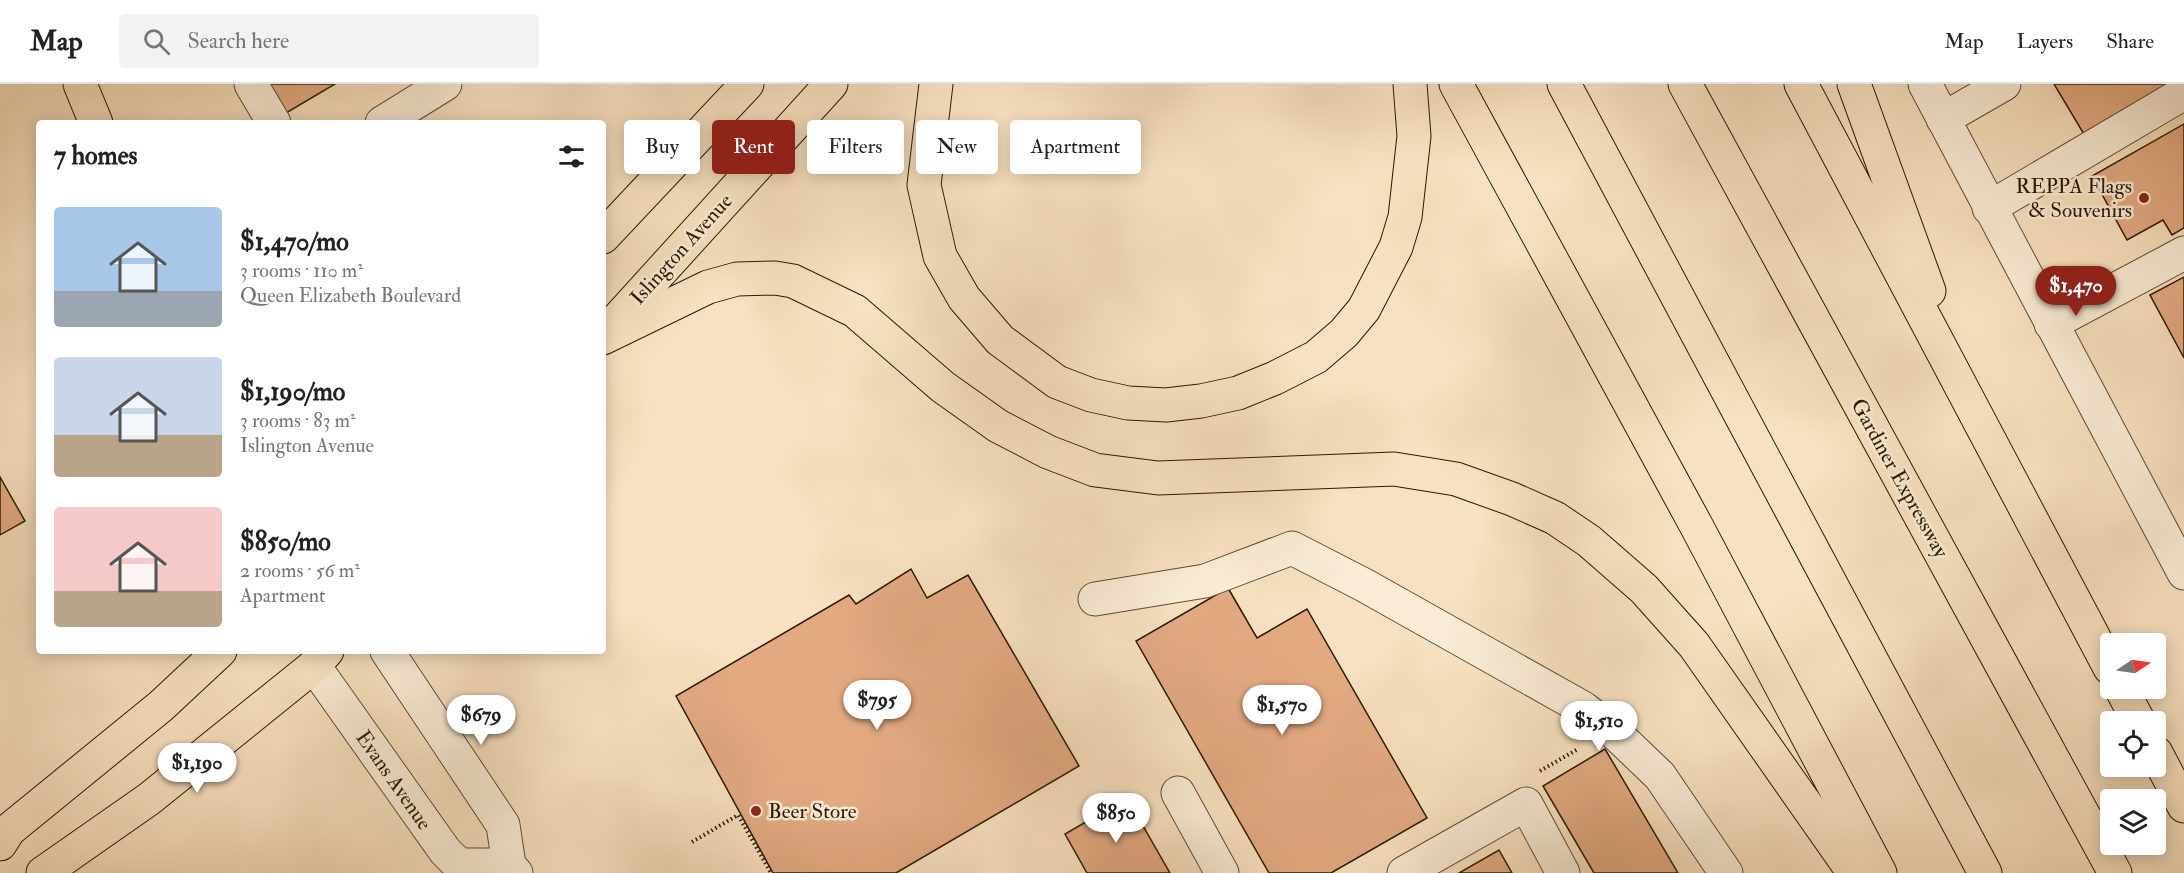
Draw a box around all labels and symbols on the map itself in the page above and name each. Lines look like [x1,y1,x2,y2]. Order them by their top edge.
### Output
place label: REPPA Flags & Souvenirs [2015,173,2132,224]
street label: Islington Avenue [624,188,739,311]
marker: REPPA Flags & Souvenirs [2137,191,2151,205]
pin: $1,470 [2027,266,2125,317]
street label: Gardiner Expressway [1845,394,1955,563]
north arrow [2100,633,2166,699]
pin: $795 [841,680,913,731]
pin: $1,570 [1233,685,1331,736]
pin: $679 [445,695,517,746]
pin: $1,510 [1550,701,1648,752]
street label: Evans Avenue [349,725,438,836]
pin: $1,190 [148,743,246,794]
pin: $850 [1080,793,1152,844]
place label: Beer Store [768,798,857,825]
marker: Beer Store [749,804,763,818]

